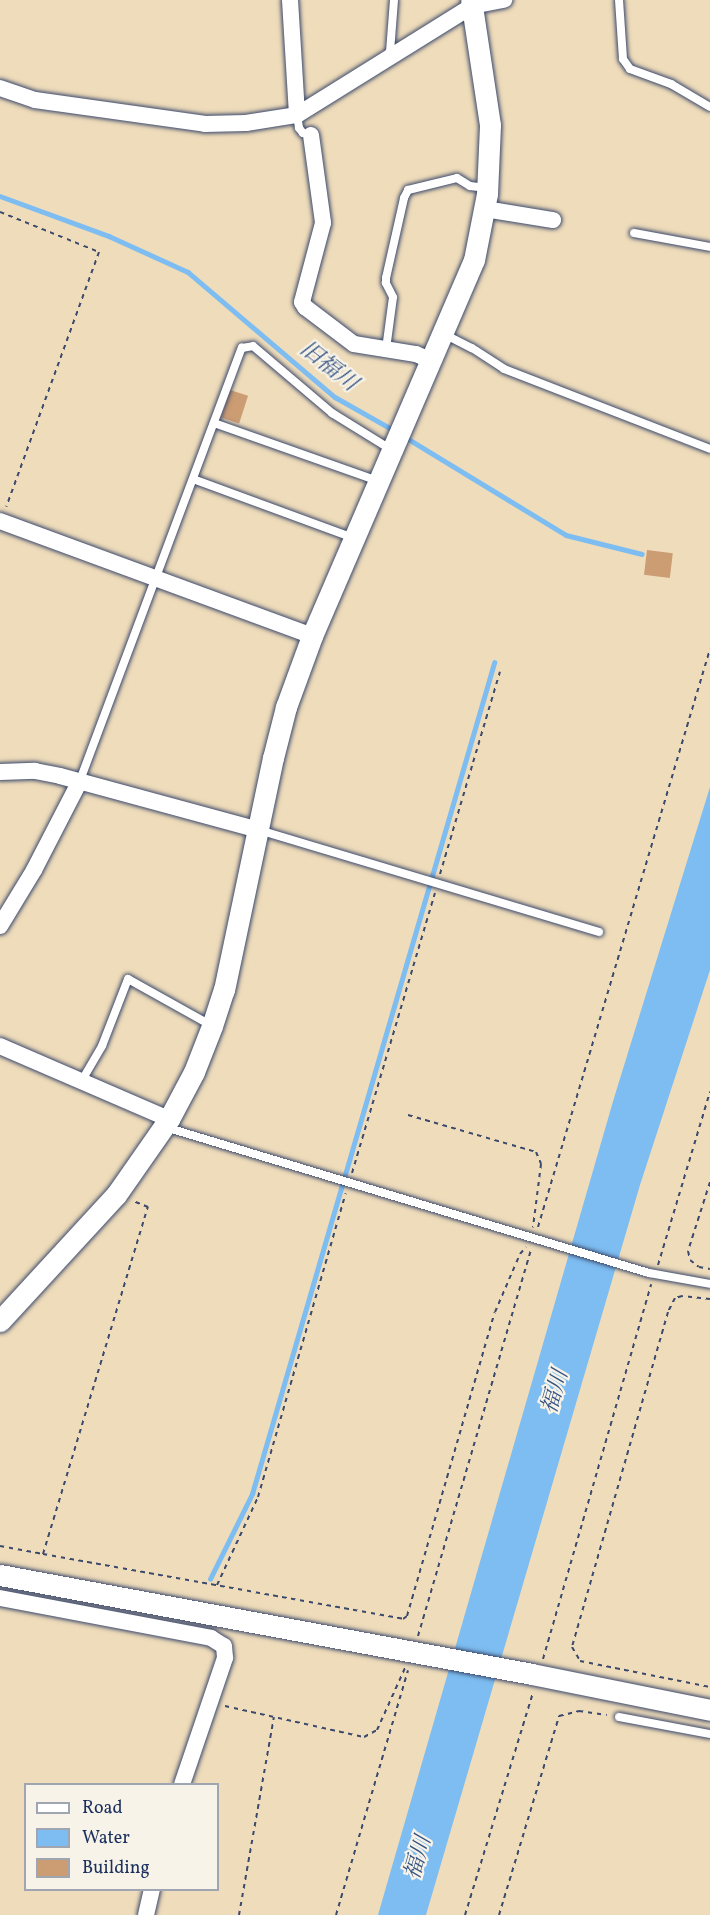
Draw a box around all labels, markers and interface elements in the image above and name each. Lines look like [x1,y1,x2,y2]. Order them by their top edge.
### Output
water label: 旧福川 [294,336,362,398]
water label: 福川 [537,1367,575,1417]
legend [24,1783,219,1891]
text: Road [82,1796,123,1821]
text: Water [82,1826,130,1851]
water label: 福川 [400,1833,438,1883]
text: Building [82,1856,150,1881]

